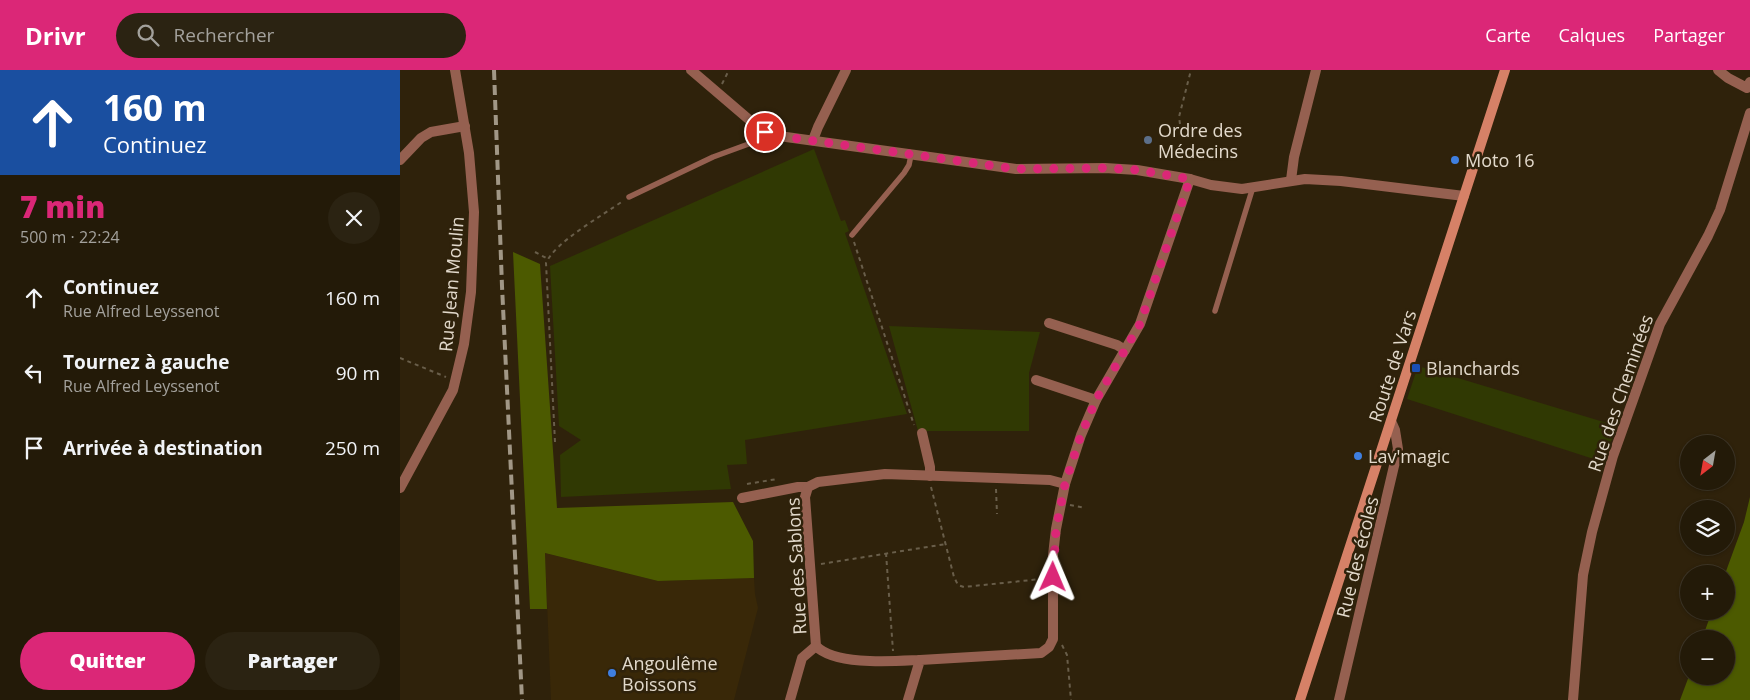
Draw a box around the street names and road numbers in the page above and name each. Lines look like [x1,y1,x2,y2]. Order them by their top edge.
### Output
street label: Rue Jean Moulin [433,215,469,353]
street label: Route de Vars [1363,307,1421,425]
street label: Rue des Cheminées [1582,311,1658,475]
street label: Rue des écoles [1330,494,1384,620]
street label: Rue des Sablons [780,497,812,635]

